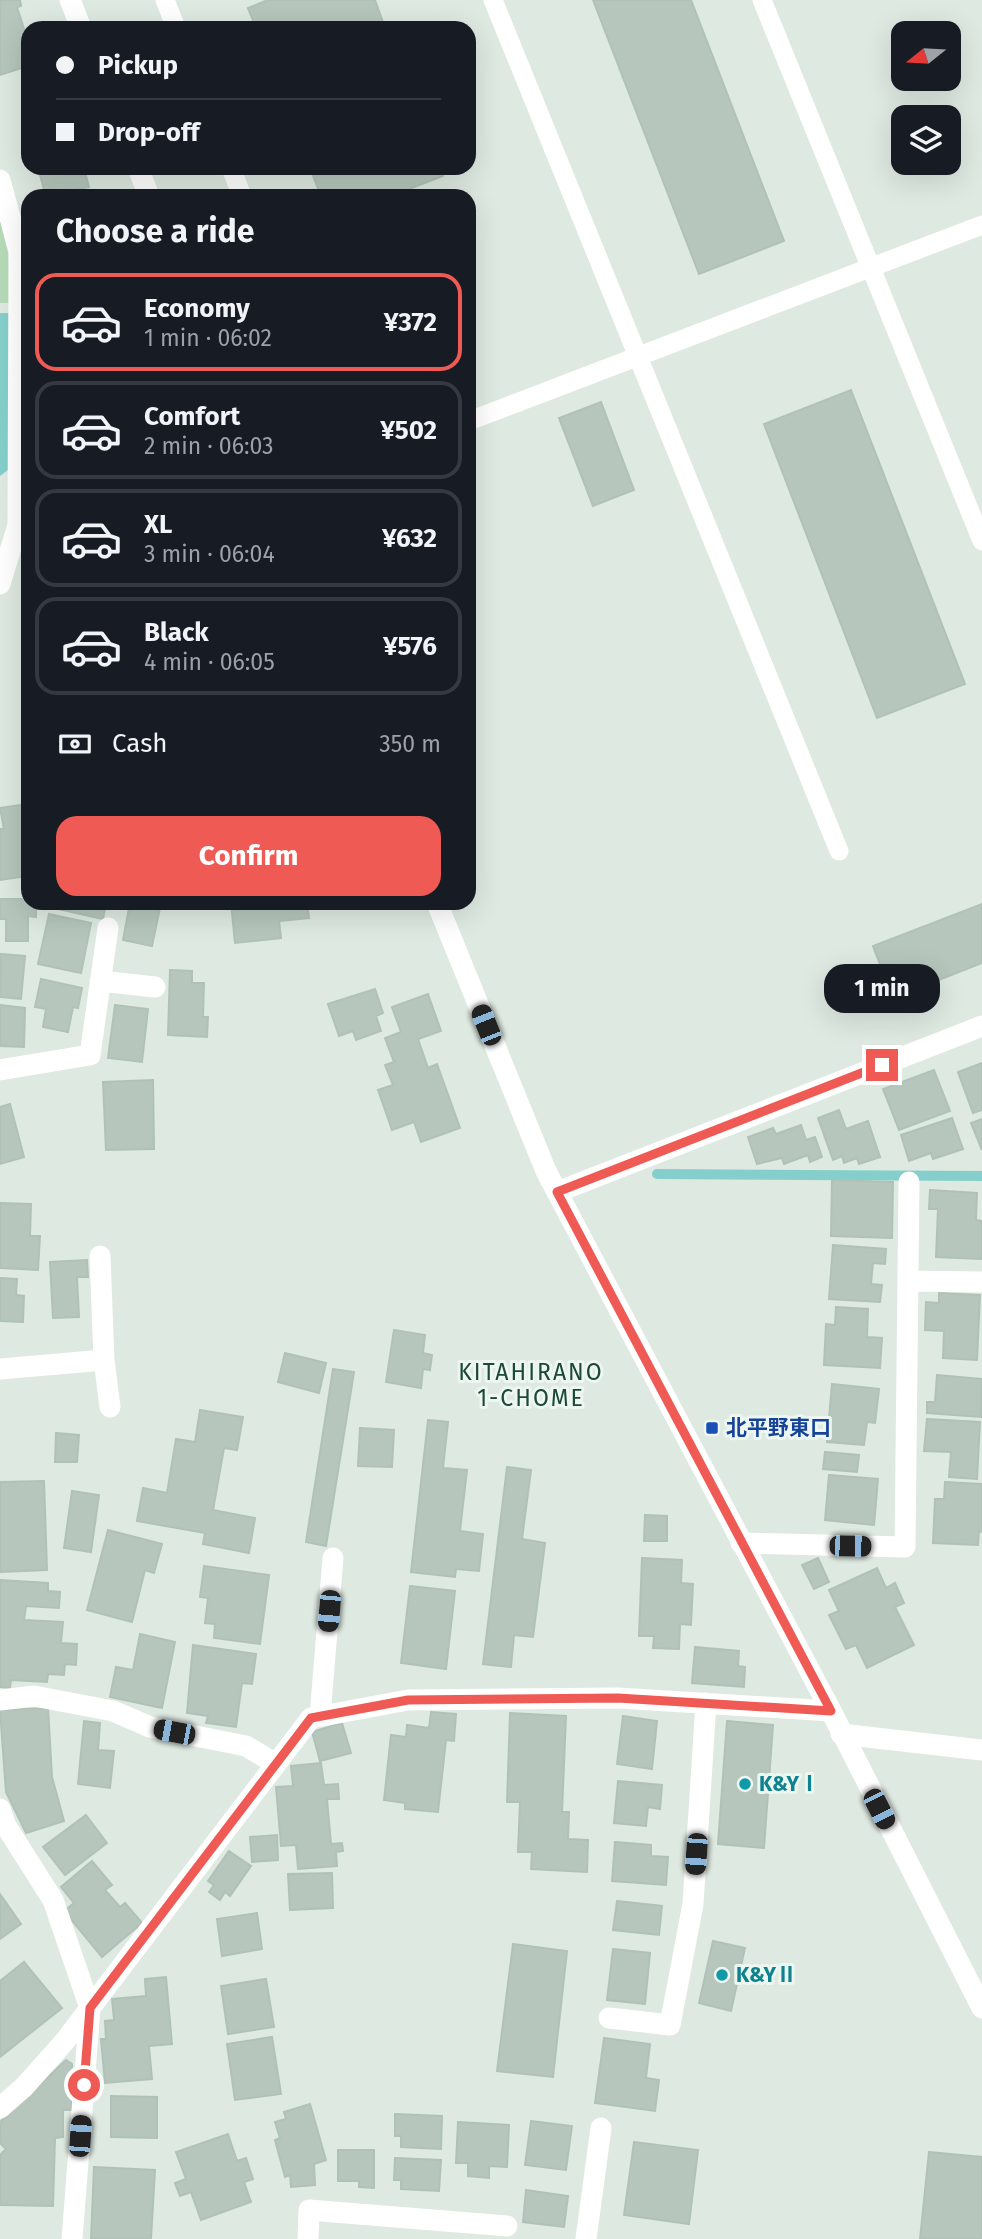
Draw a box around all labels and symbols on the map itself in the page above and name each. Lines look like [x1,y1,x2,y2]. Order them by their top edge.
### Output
north arrow [891,21,961,91]
callout: 1 min [824,964,940,1012]
car [469,1002,504,1048]
route end [866,1049,898,1081]
district label: KITAHIRANO 1-CHOME [458,1358,604,1412]
place label: 北平野東口 [726,1415,831,1441]
marker: 北平野東口 [704,1420,720,1436]
car [829,1535,872,1557]
car [317,1589,342,1633]
car [152,1718,197,1746]
place label: K&YⅠ [759,1771,820,1797]
marker: K&YⅠ [737,1776,753,1792]
car [861,1786,898,1832]
car [685,1832,708,1876]
place label: K&YⅡ [736,1962,797,1988]
marker: K&YⅡ [714,1967,730,1983]
route start [68,2069,100,2101]
car [69,2114,92,2158]

